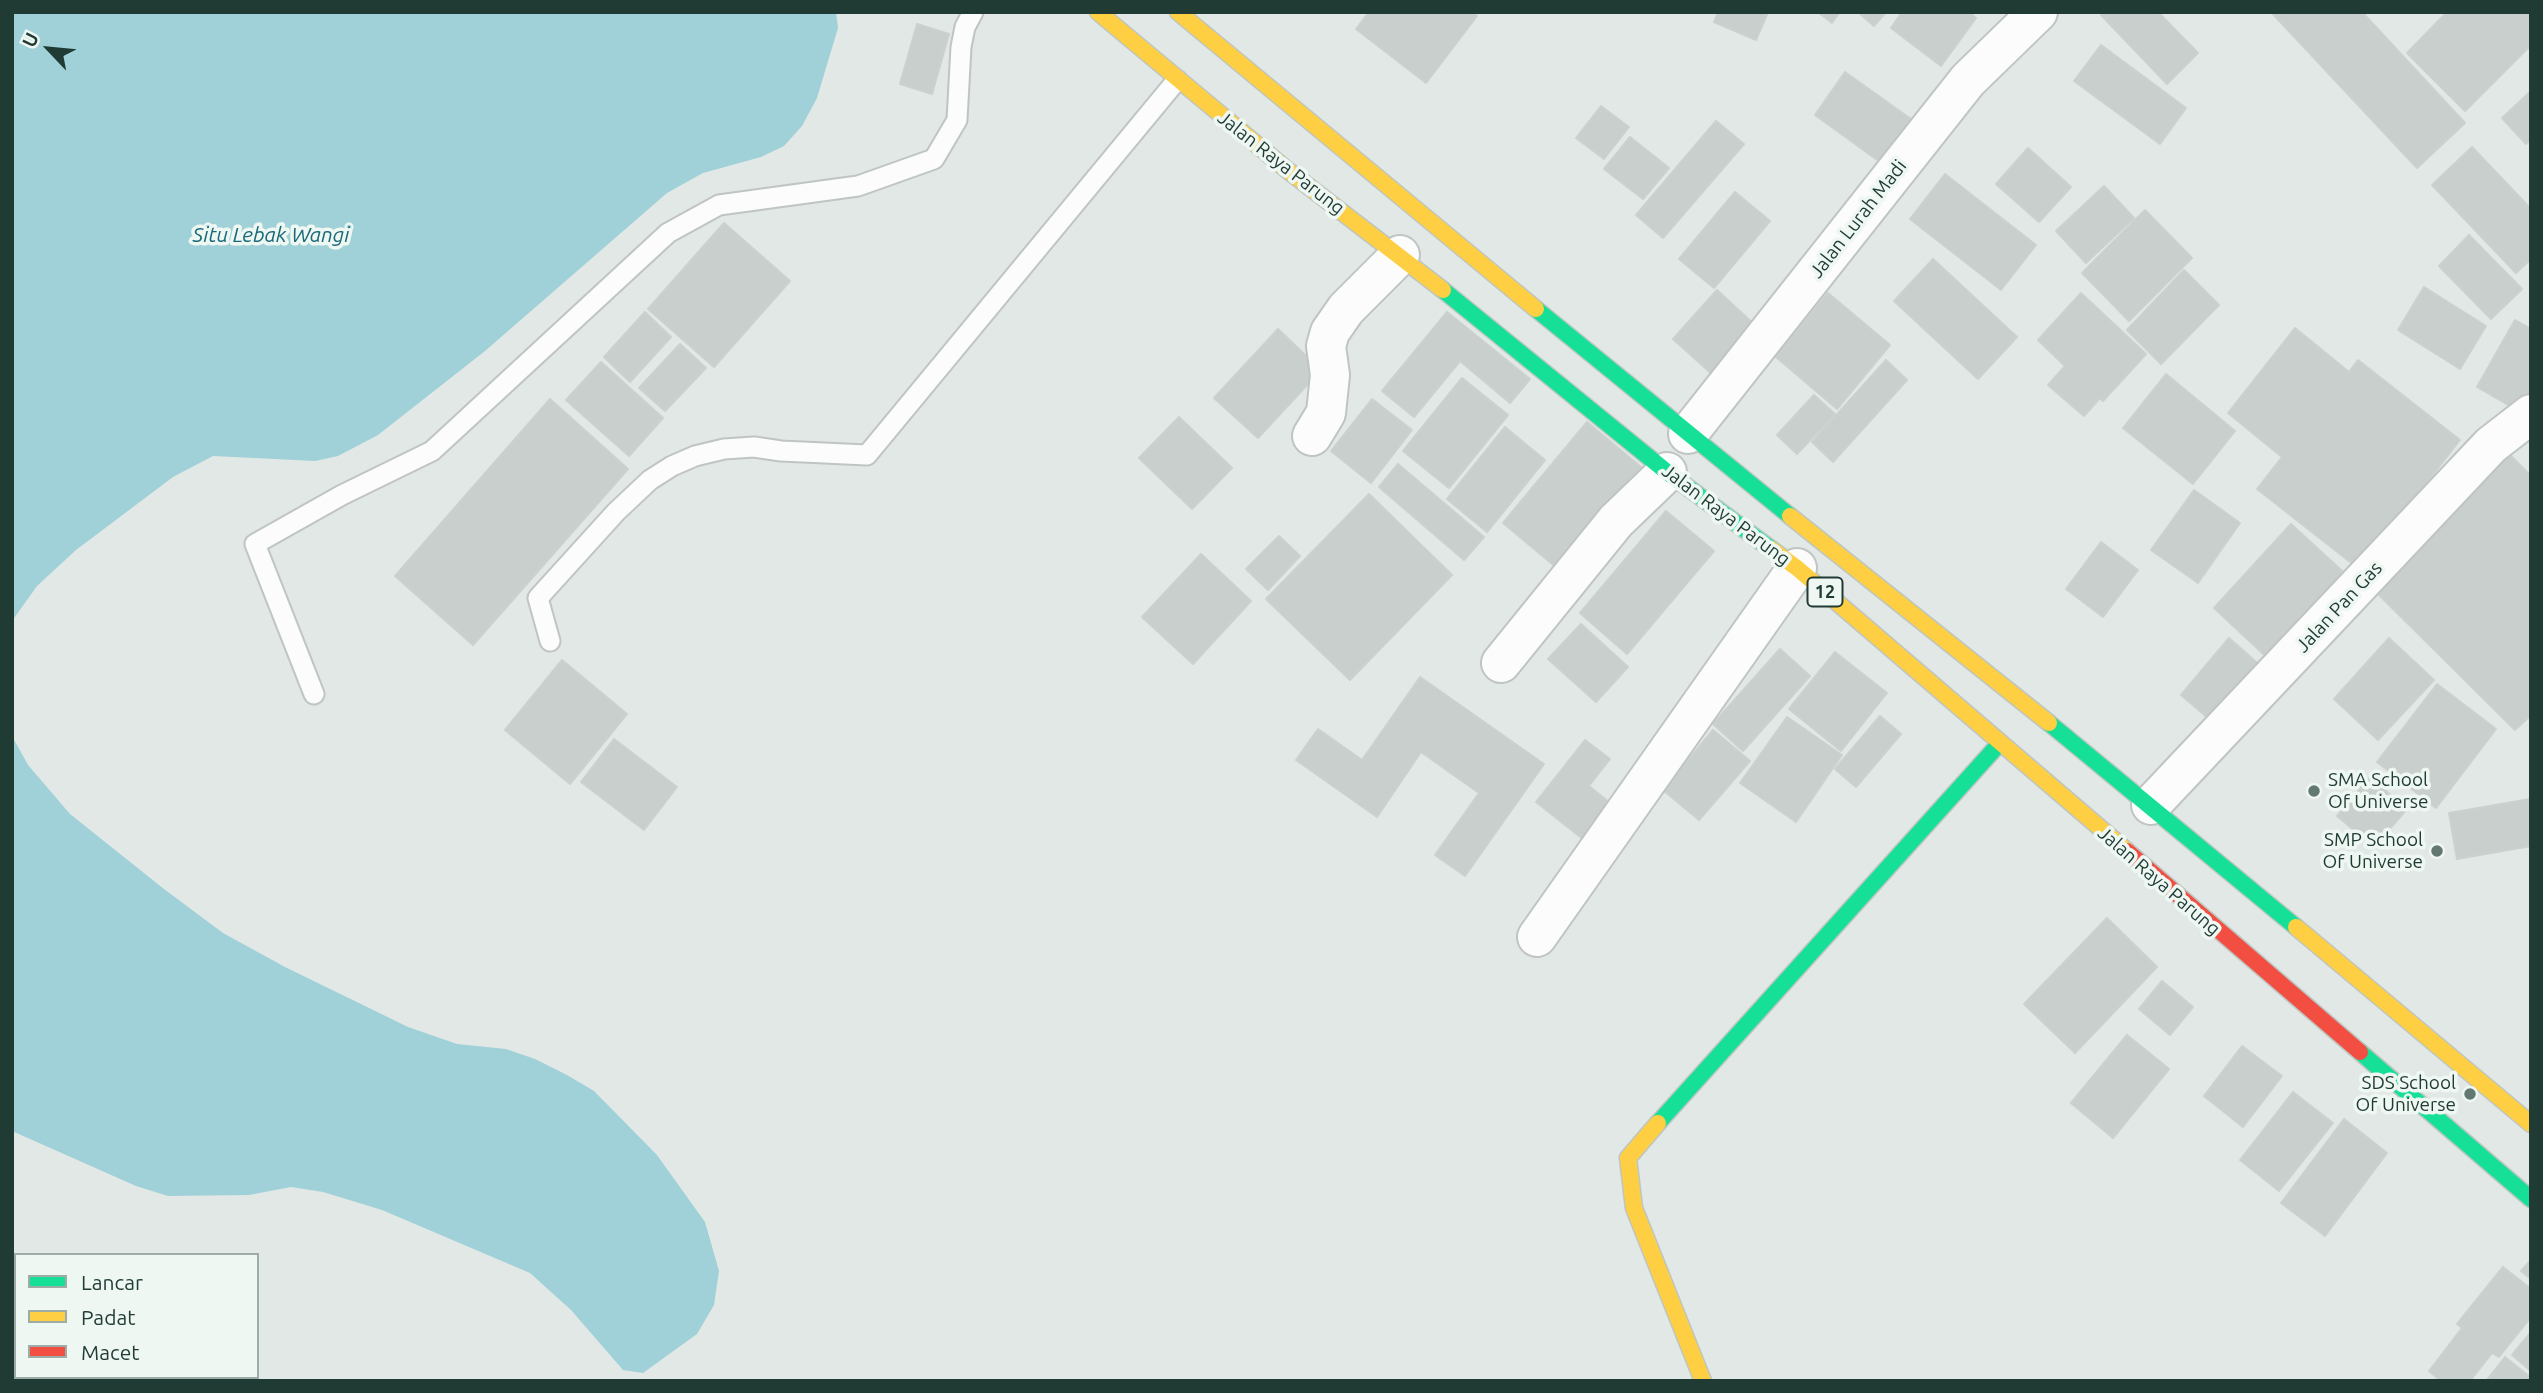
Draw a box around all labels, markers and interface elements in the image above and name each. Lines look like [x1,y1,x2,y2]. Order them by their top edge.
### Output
north arrow [14,14,84,84]
text: U [17,29,43,51]
street label: Jalan Raya Parung [1213,106,1349,220]
street label: Jalan Lurah Madi [1805,155,1911,283]
water label: Situ Lebak Wangi [193,222,349,248]
street label: Jalan Raya Parung [1657,459,1795,571]
street label: Jalan Pan Gas [2291,557,2387,657]
road number: 12 [1808,578,1842,606]
place label: SMA School Of Universe [2328,769,2428,813]
marker: SMA School Of Universe [2306,783,2322,799]
street label: Jalan Raya Parung [2093,822,2225,940]
place label: SMP School Of Universe [2323,829,2423,873]
marker: SMP School Of Universe [2429,843,2445,859]
place label: SDS School Of Universe [2356,1072,2456,1116]
marker: SDS School Of Universe [2462,1086,2478,1102]
legend [14,1253,259,1379]
text: Lancar [81,1270,143,1294]
text: Padat [81,1305,136,1329]
text: Macet [81,1340,140,1364]

